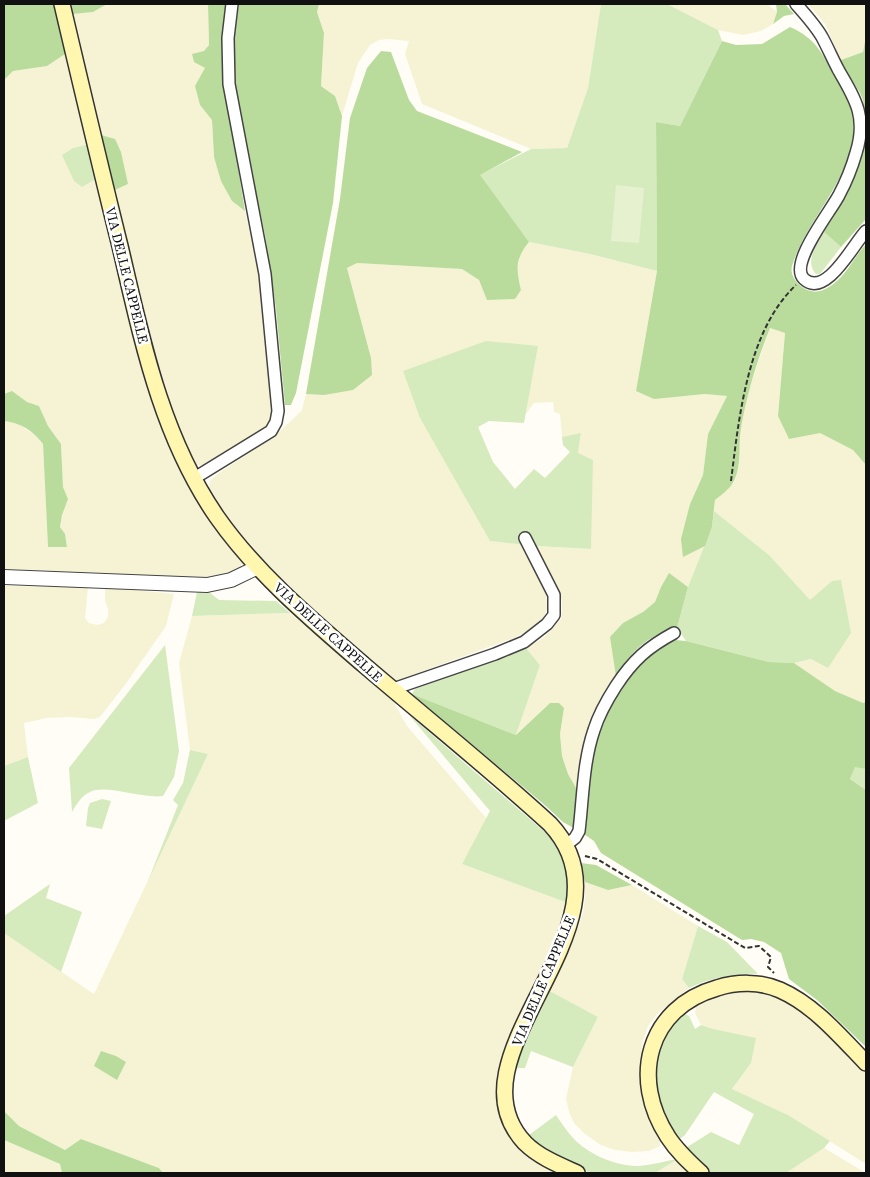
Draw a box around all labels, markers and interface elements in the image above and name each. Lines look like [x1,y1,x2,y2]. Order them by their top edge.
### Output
street label: VIA DELLE CAPPELLE [100,205,154,345]
street label: VIA DELLE CAPPELLE [269,578,387,686]
street label: VIA DELLE CAPPELLE [506,913,580,1049]

